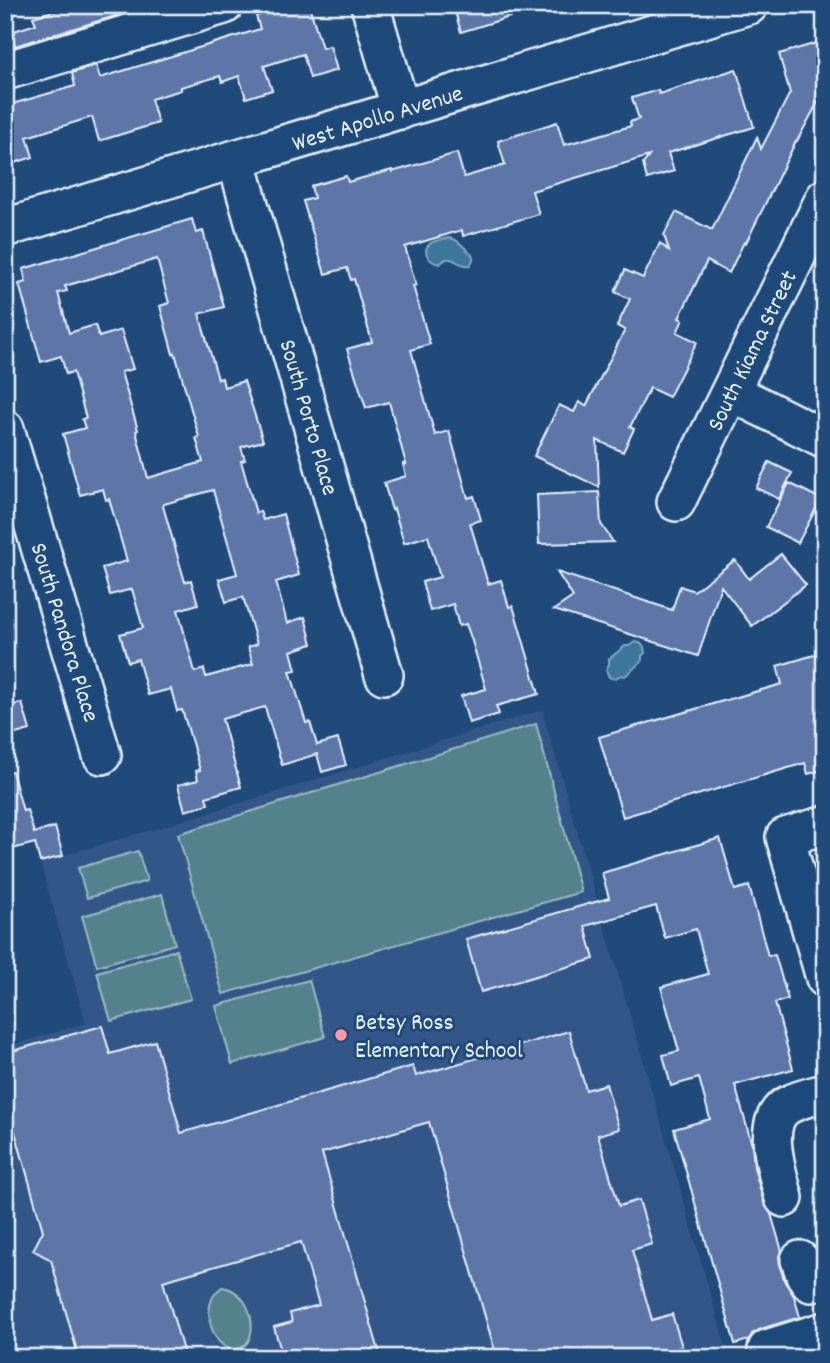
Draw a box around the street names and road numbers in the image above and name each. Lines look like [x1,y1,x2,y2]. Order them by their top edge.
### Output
street label: West Apollo Avenue [288,78,467,162]
street label: South Kiama Street [700,265,807,438]
street label: South Porto Place [269,336,346,500]
street label: South Pandora Place [20,539,107,727]

